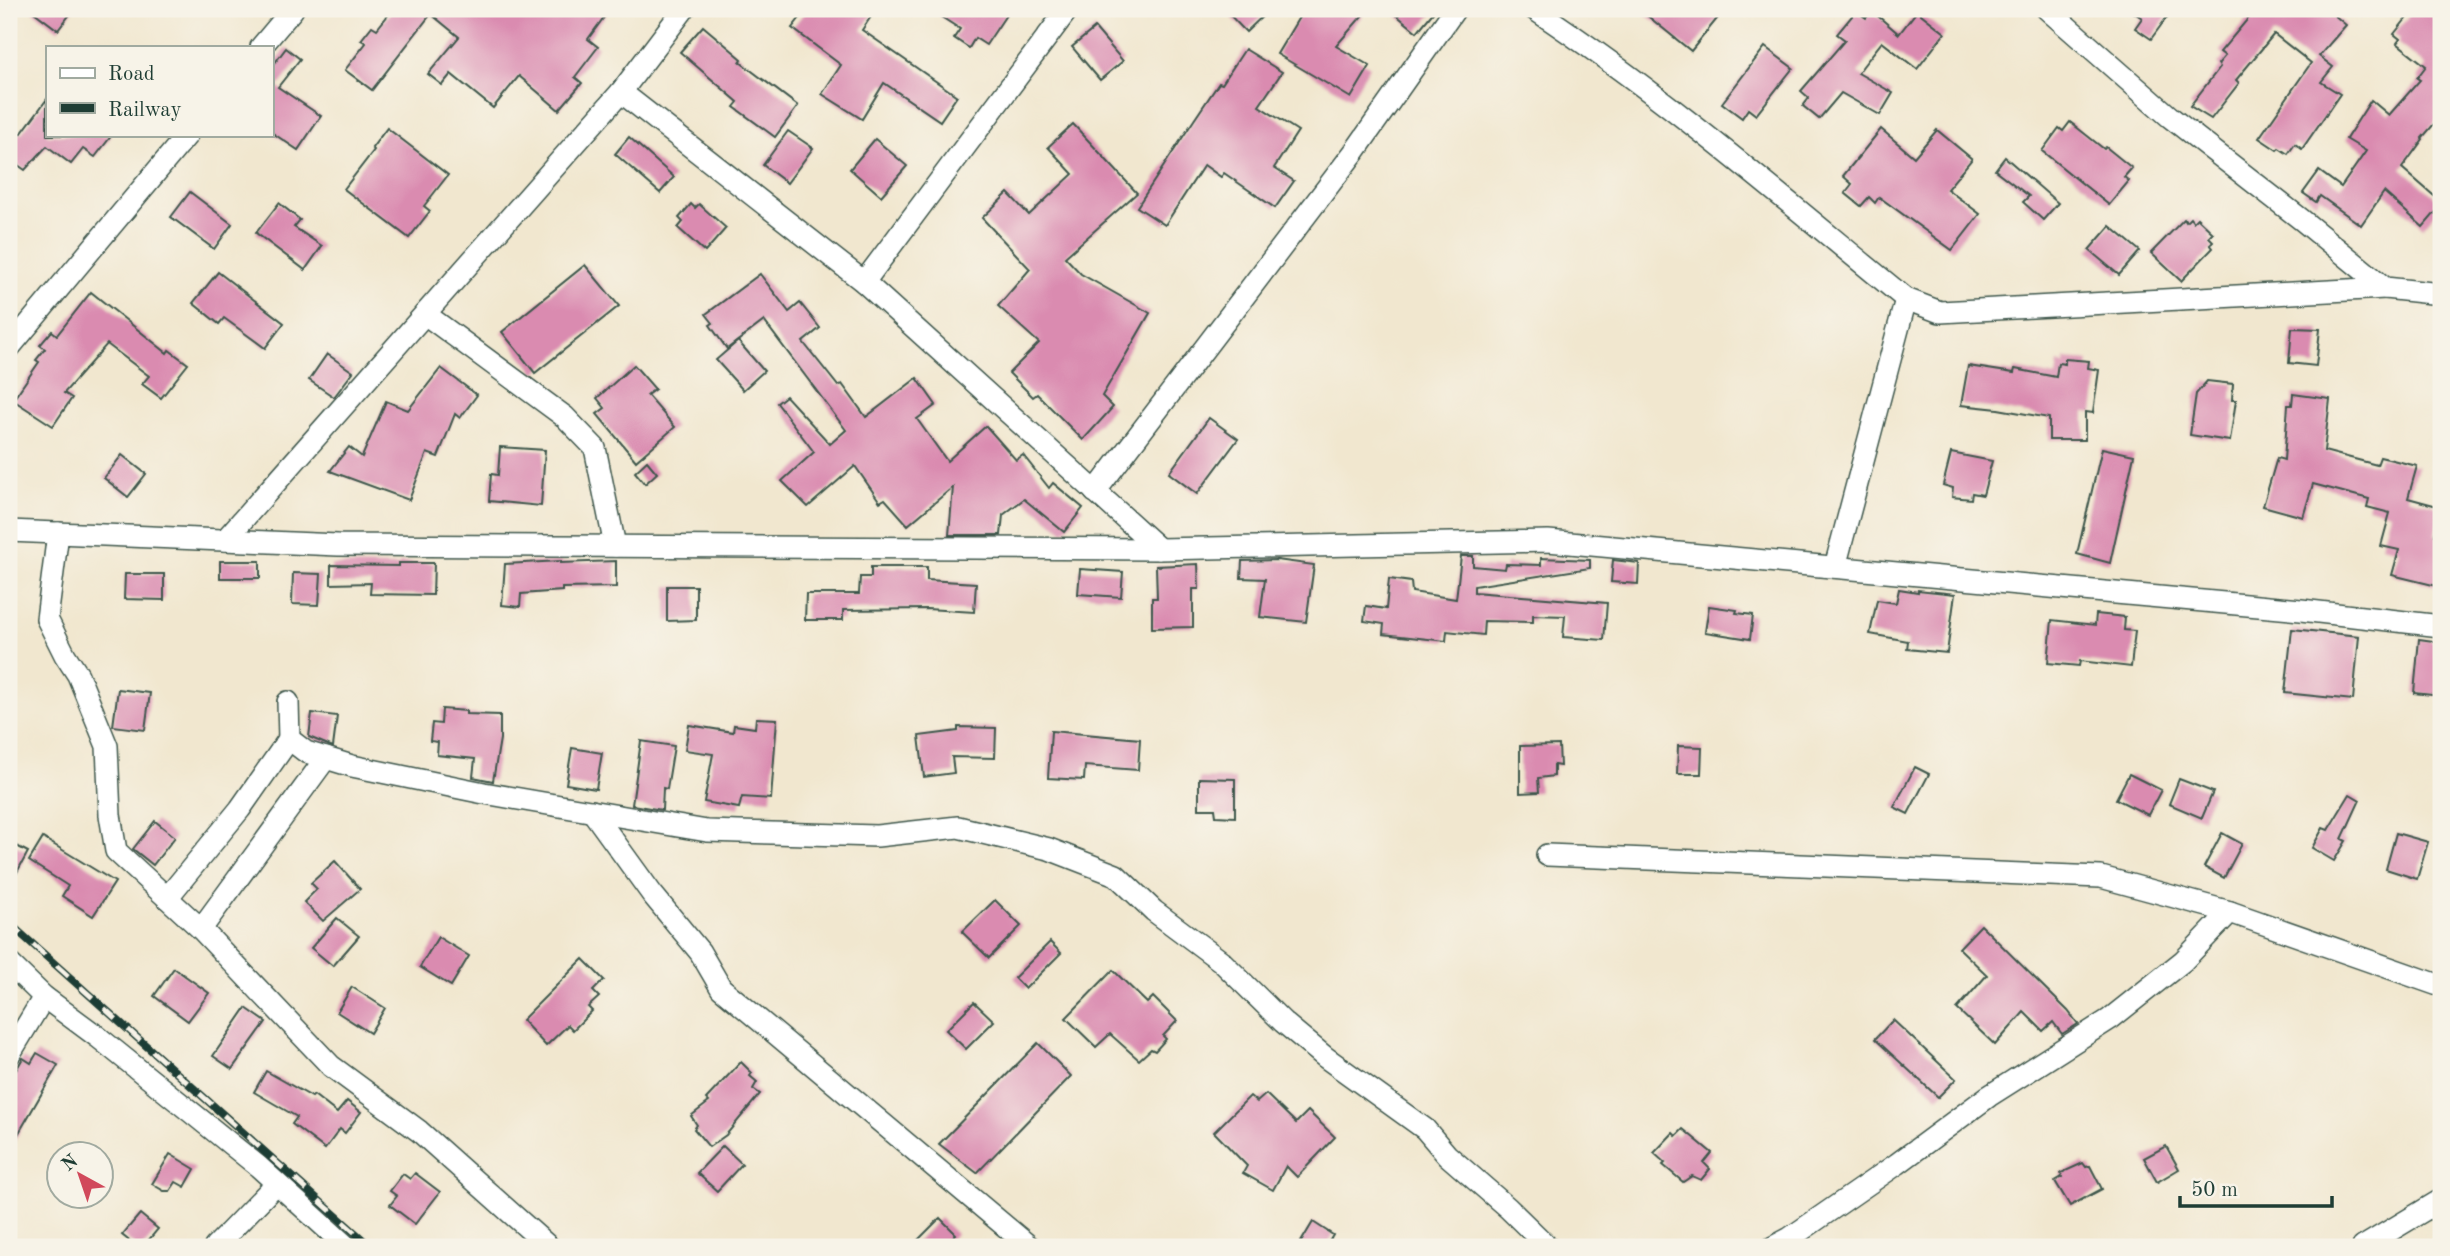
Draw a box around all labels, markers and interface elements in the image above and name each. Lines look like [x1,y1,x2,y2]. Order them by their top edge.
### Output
legend [46,46,273,136]
text: Road [108,64,155,85]
text: Railway [108,100,182,121]
north arrow [46,1140,116,1210]
text: N [59,1152,83,1176]
scale bar [2180,1165,2333,1209]
text: 50 m [2191,1180,2238,1201]

